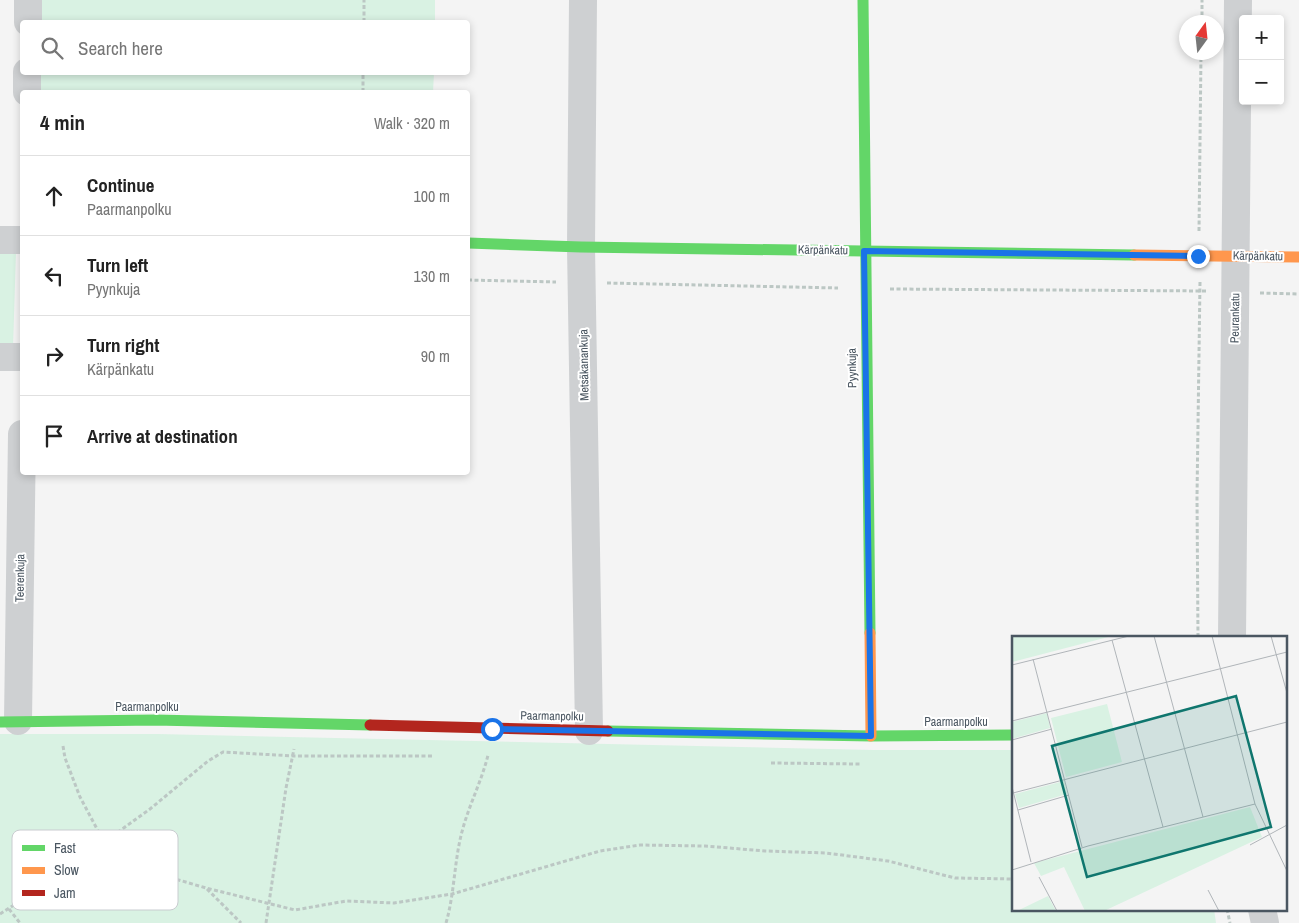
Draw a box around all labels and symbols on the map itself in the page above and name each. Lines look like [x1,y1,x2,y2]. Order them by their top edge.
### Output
north arrow [1179,15,1224,60]
street label: Kärpänkatu [798,242,848,258]
route end [1187,245,1210,268]
street label: Kärpänkatu [1233,248,1283,264]
street label: Peurankatu [1227,293,1243,343]
street label: Metsäkanankuja [575,329,593,401]
street label: Pyynkuja [844,347,860,388]
street label: Teerenkuja [12,553,28,602]
inset map [1012,636,1286,910]
street label: Paarmanpolku [115,699,179,715]
street label: Paarmanpolku [520,707,584,725]
street label: Paarmanpolku [924,714,988,730]
route start [481,718,504,741]
legend [12,830,178,910]
text: Fast [54,839,76,857]
text: Slow [54,861,80,879]
text: Jam [54,884,76,902]

